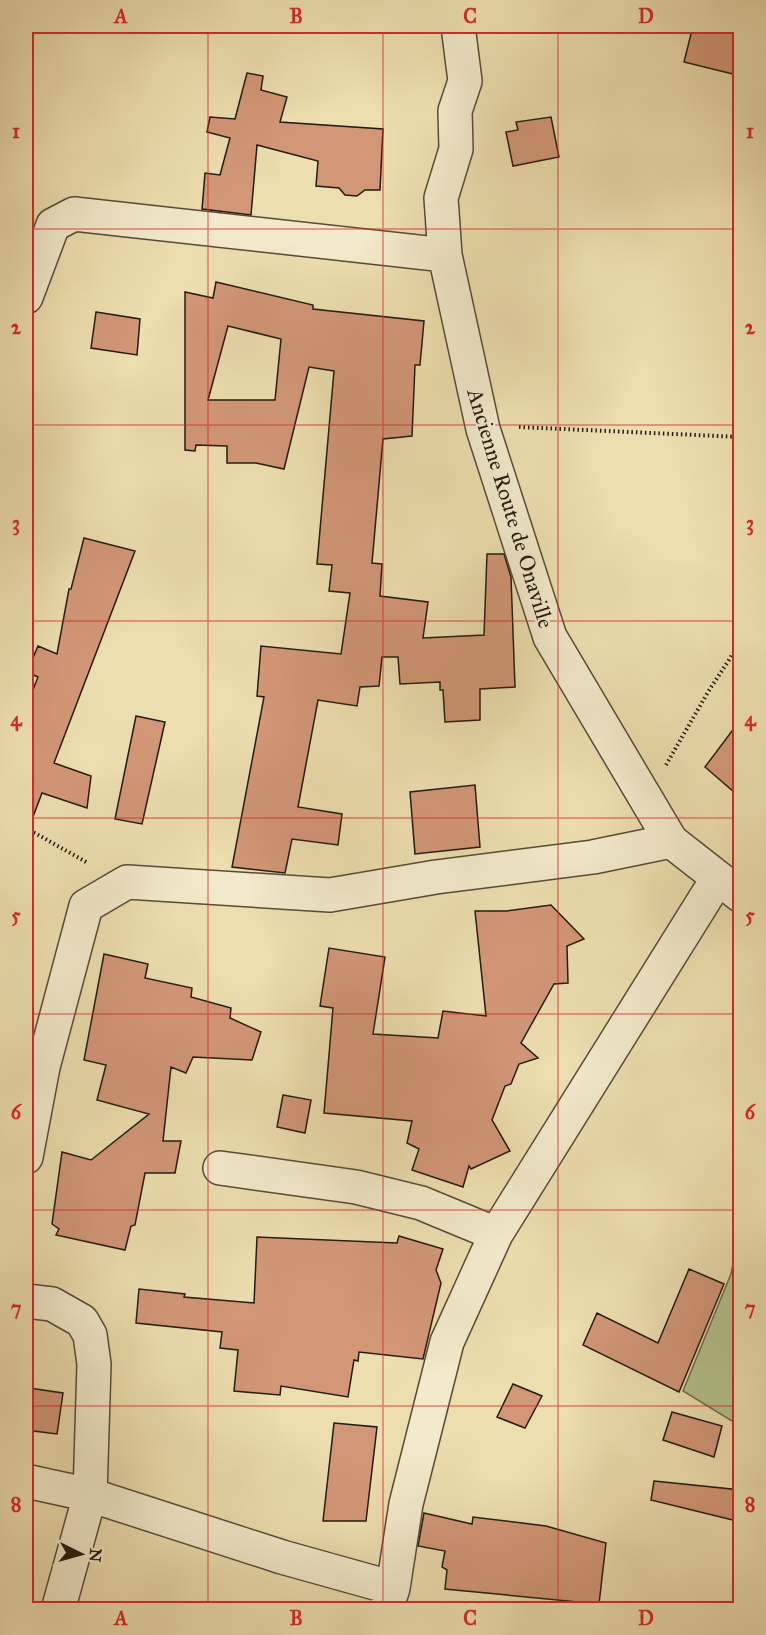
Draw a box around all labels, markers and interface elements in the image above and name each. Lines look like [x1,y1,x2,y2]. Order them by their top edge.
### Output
text: A [112,4,128,28]
text: B [289,4,303,28]
text: C [463,4,477,28]
text: D [638,4,654,28]
text: 1 [12,119,20,143]
text: 1 [746,119,754,143]
text: 2 [11,315,22,339]
text: 2 [745,315,756,339]
street label: Ancienne Route de Onaville [461,384,560,631]
text: 3 [12,511,20,536]
text: 3 [746,511,754,536]
text: 4 [10,707,22,732]
text: 4 [744,707,756,732]
text: 5 [11,903,21,927]
text: 5 [745,903,755,927]
text: 6 [11,1100,23,1124]
text: 6 [745,1100,757,1124]
text: 7 [11,1296,22,1320]
text: 7 [745,1296,756,1320]
text: 8 [11,1492,21,1516]
text: 8 [745,1492,755,1516]
north arrow [51,1524,111,1584]
text: N [85,1548,106,1563]
text: A [112,1606,128,1630]
text: B [289,1606,303,1630]
text: C [463,1606,477,1630]
text: D [638,1606,654,1630]

